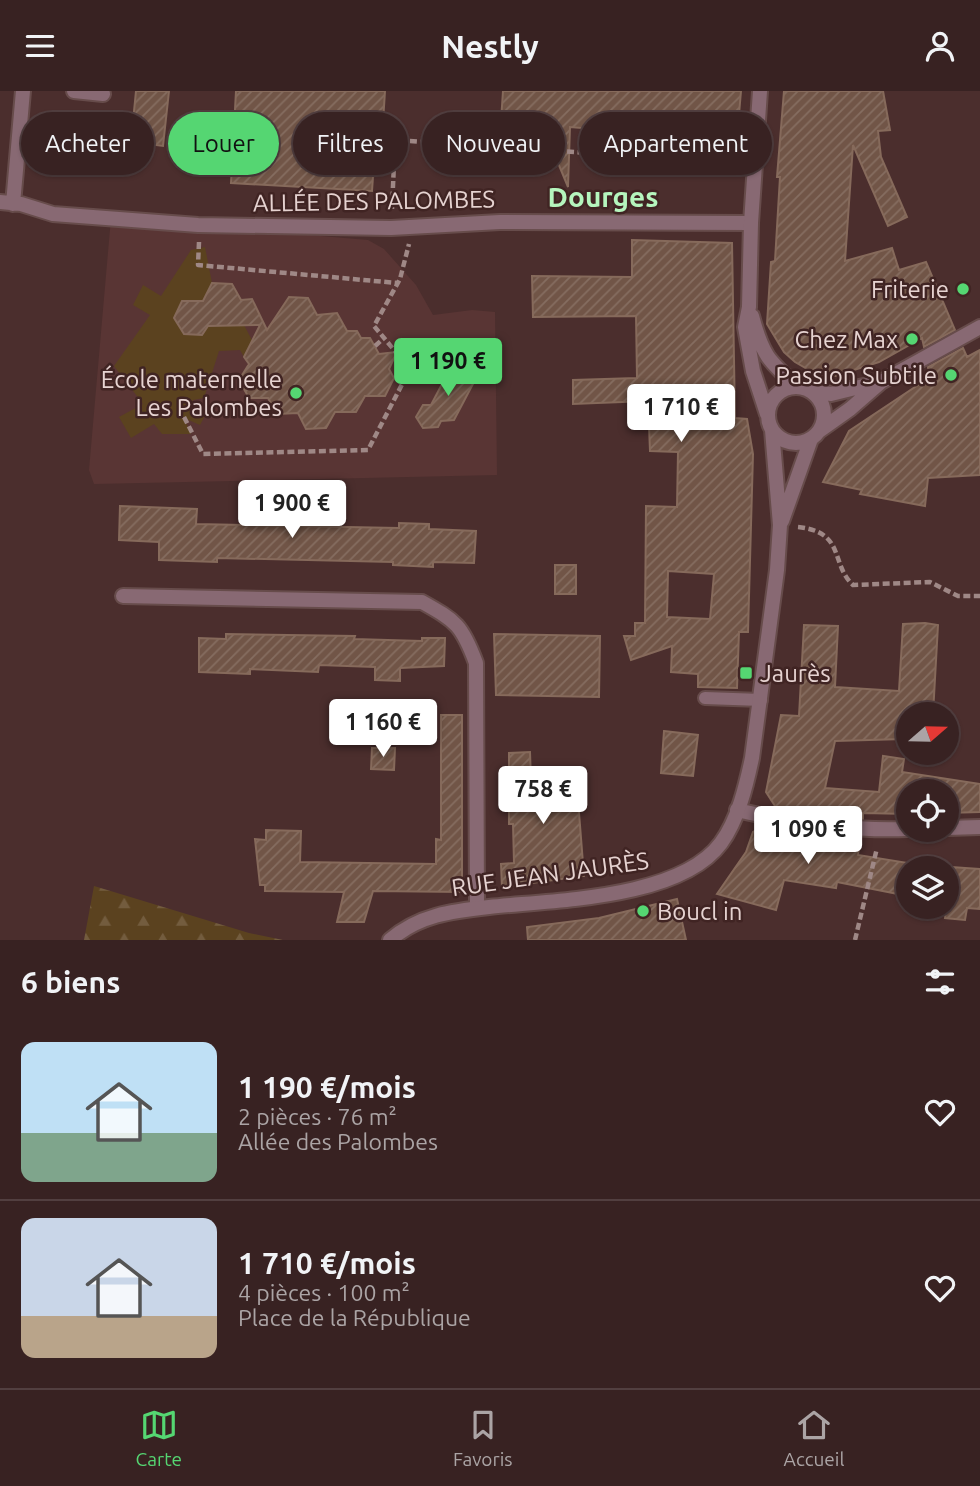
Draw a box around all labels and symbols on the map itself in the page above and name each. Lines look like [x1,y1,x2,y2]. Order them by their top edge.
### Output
district label: Dourges [548,181,658,212]
street label: ALLÉE DES PALOMBES [253,184,495,217]
place label: Friterie [871,276,949,303]
marker: Friterie [955,281,971,297]
place label: Chez Max [794,326,898,353]
marker: Chez Max [904,331,920,347]
pin: 1 190 € [383,338,513,398]
place label: Passion Subtile [776,362,937,389]
place label: École maternelle Les Palombes [101,365,282,421]
marker: Passion Subtile [943,367,959,383]
marker: École maternelle Les Palombes [288,385,304,401]
pin: 1 710 € [616,385,746,444]
pin: 1 900 € [227,481,357,540]
place label: Jaurès [760,660,831,687]
marker: Jaurès [738,665,754,681]
pin: 1 160 € [318,699,448,759]
north arrow [896,702,959,765]
pin: 758 € [494,767,592,826]
pin: 1 090 € [743,807,873,866]
street label: RUE JEAN JAURÈS [450,846,650,901]
place label: Boucl in [657,898,742,925]
marker: Boucl in [635,903,651,919]

